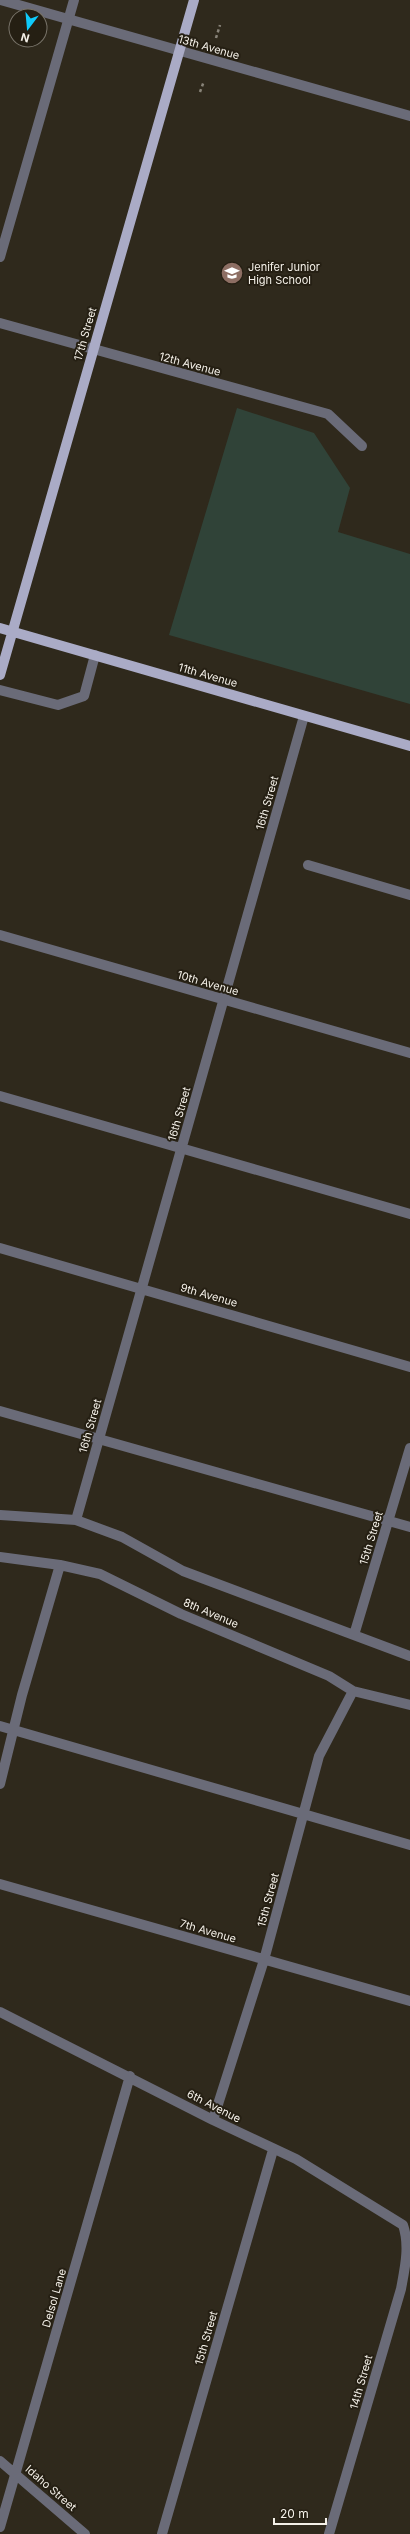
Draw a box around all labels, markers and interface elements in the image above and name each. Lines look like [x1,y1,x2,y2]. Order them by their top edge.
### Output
north arrow [8,8,48,48]
text: N [19,30,31,45]
street label: 13th Avenue [177,32,241,62]
school or university icon: Jenifer Junior High School [219,260,245,286]
place label: Jenifer Junior High School [248,260,320,287]
street label: 17th Street [71,305,99,362]
street label: 12th Avenue [158,349,222,379]
street label: 11th Avenue [177,660,239,690]
street label: 16th Street [253,774,281,832]
street label: 10th Avenue [176,968,240,998]
street label: 16th Street [165,1085,193,1143]
street label: 9th Avenue [179,1280,239,1310]
street label: 16th Street [76,1397,104,1455]
street label: 15th Street [356,1509,386,1567]
street label: 8th Avenue [181,1595,241,1631]
street label: 15th Street [254,1871,282,1929]
street label: 7th Avenue [178,1916,238,1946]
street label: 6th Avenue [185,2086,243,2126]
street label: Delsol Lane [39,2267,69,2329]
street label: 15th Street [192,2309,220,2367]
street label: 14th Street [347,2353,376,2411]
street label: Idaho Street [23,2462,80,2514]
scale bar [274,2500,326,2526]
text: 20 m [280,2506,309,2521]

